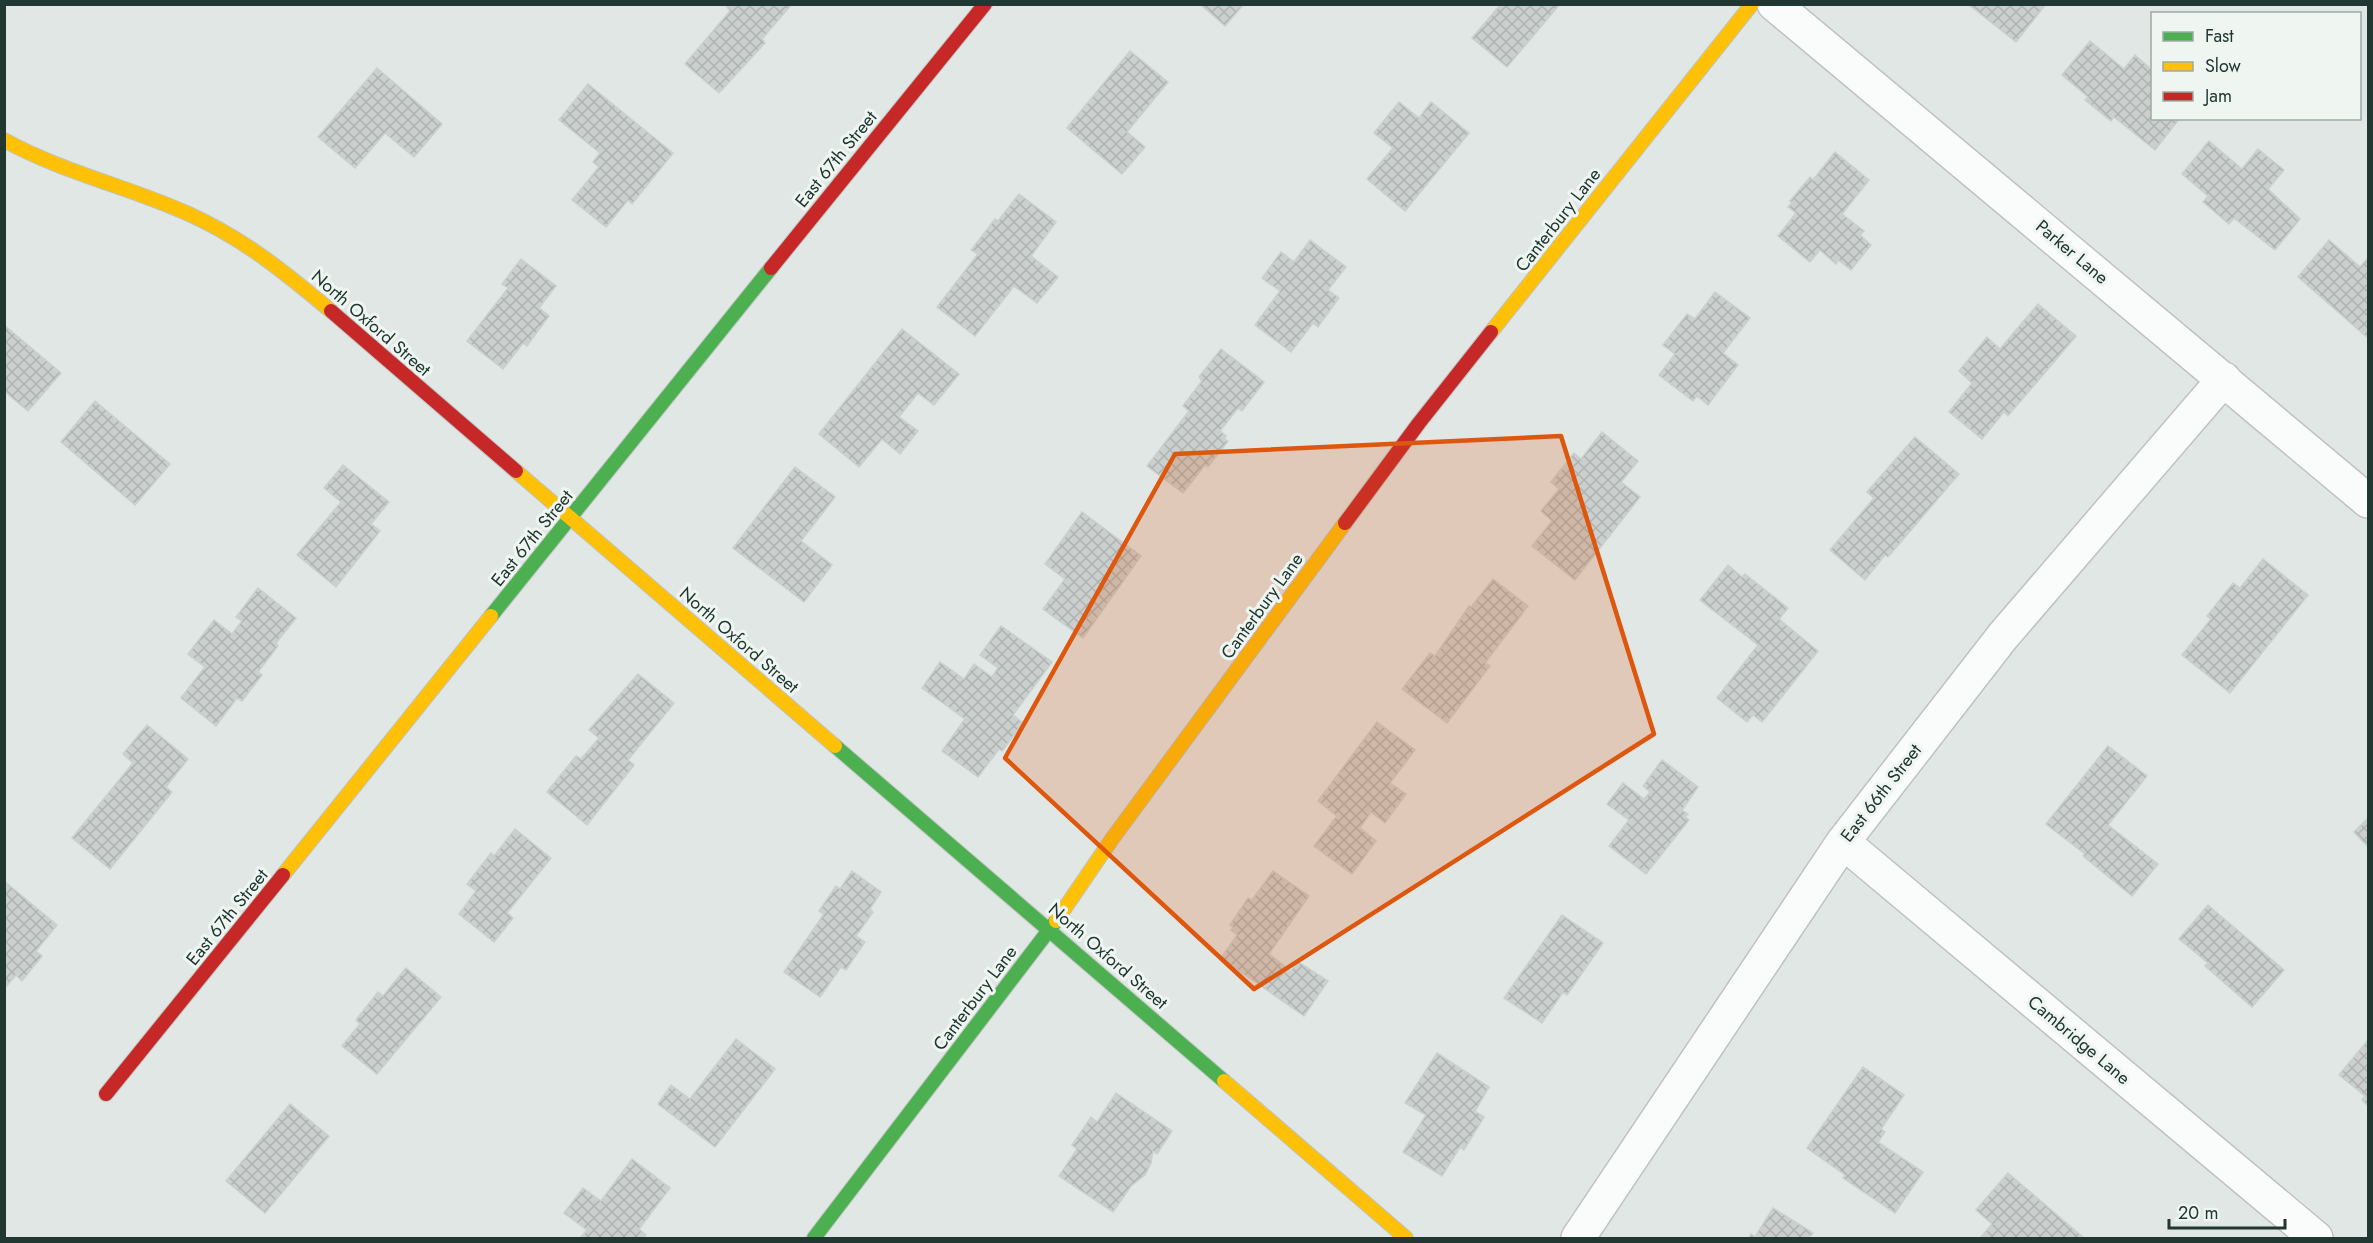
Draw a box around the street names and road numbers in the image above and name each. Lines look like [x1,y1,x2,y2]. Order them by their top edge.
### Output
street label: East 67th Street [789,105,883,213]
street label: Canterbury Lane [1509,163,1607,277]
street label: Parker Lane [2030,214,2114,290]
street label: North Oxford Street [306,264,437,383]
street label: East 67th Street [485,484,579,592]
street label: Canterbury Lane [1215,548,1309,664]
street label: North Oxford Street [674,581,805,700]
street label: East 66th Street [1834,738,1928,848]
street label: East 67th Street [180,863,274,971]
street label: North Oxford Street [1043,897,1174,1016]
street label: Canterbury Lane [927,940,1023,1056]
street label: Cambridge Lane [2022,989,2136,1091]

